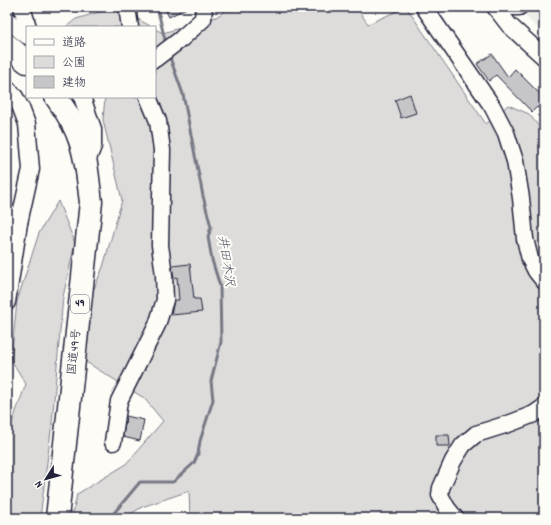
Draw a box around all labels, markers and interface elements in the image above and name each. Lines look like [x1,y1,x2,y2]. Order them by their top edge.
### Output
legend [26,26,156,98]
text: 道路 [62,35,86,52]
text: 公園 [62,55,86,72]
text: 建物 [62,75,86,92]
water label: 井田木沢 [212,234,239,289]
road number: 49 [71,295,89,313]
street label: 国道49号 [64,328,86,376]
north arrow [26,459,66,499]
text: N [31,476,48,491]

